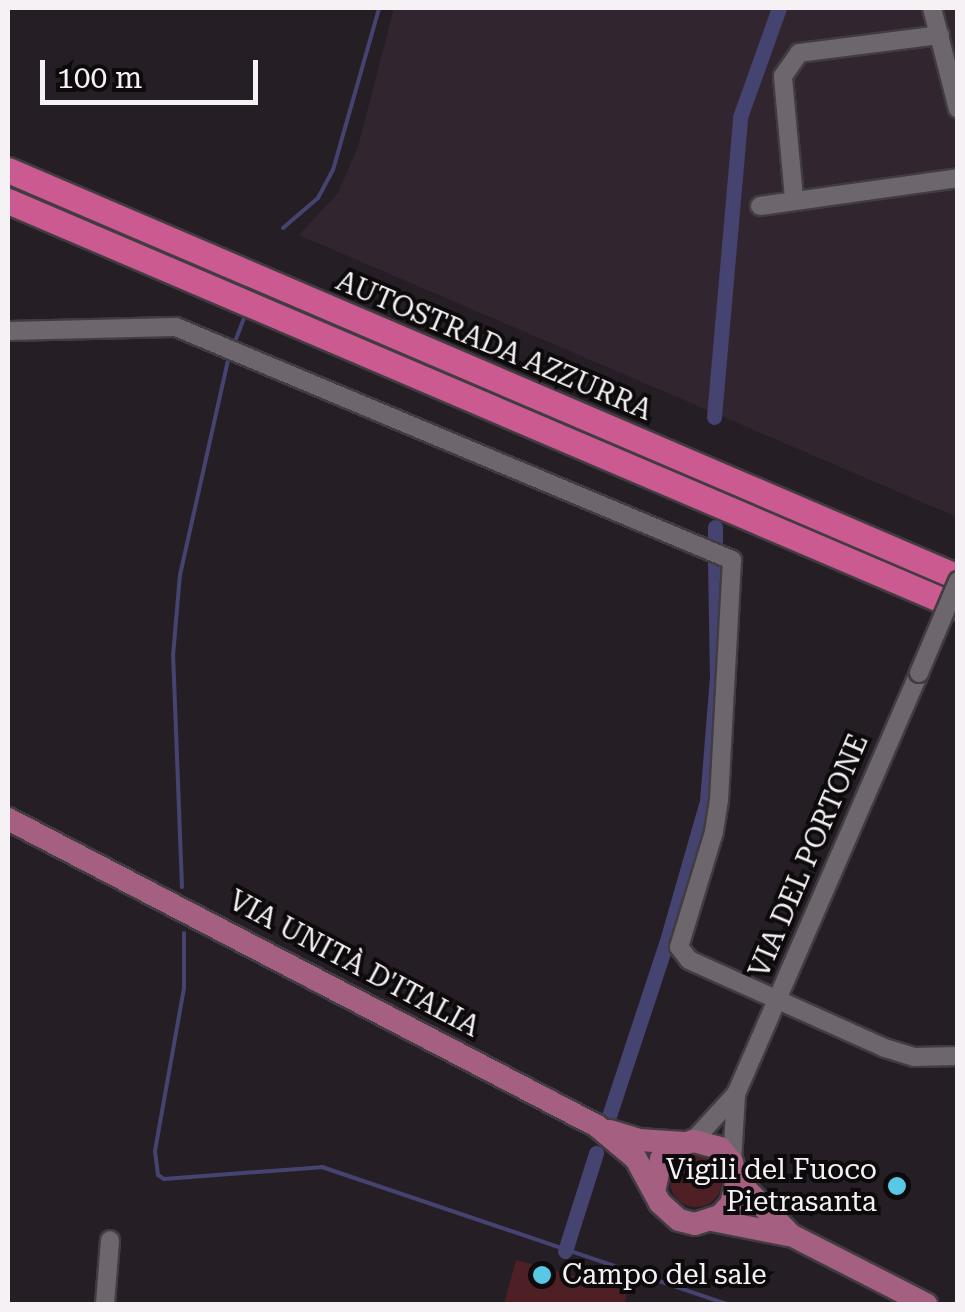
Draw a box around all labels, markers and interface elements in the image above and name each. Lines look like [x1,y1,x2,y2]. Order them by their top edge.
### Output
scale bar [45,40,262,102]
text: 100 m [57,60,142,95]
street label: AUTOSTRADA AZZURRA [331,264,657,428]
street label: VIA DEL PORTONE [742,729,876,983]
street label: VIA UNITÀ D'ITALIA [223,884,485,1044]
place label: Vigili del Fuoco Pietrasanta [666,1153,877,1219]
marker: Vigili del Fuoco Pietrasanta [886,1175,908,1197]
place label: Campo del sale [562,1258,767,1292]
marker: Campo del sale [531,1264,553,1286]

